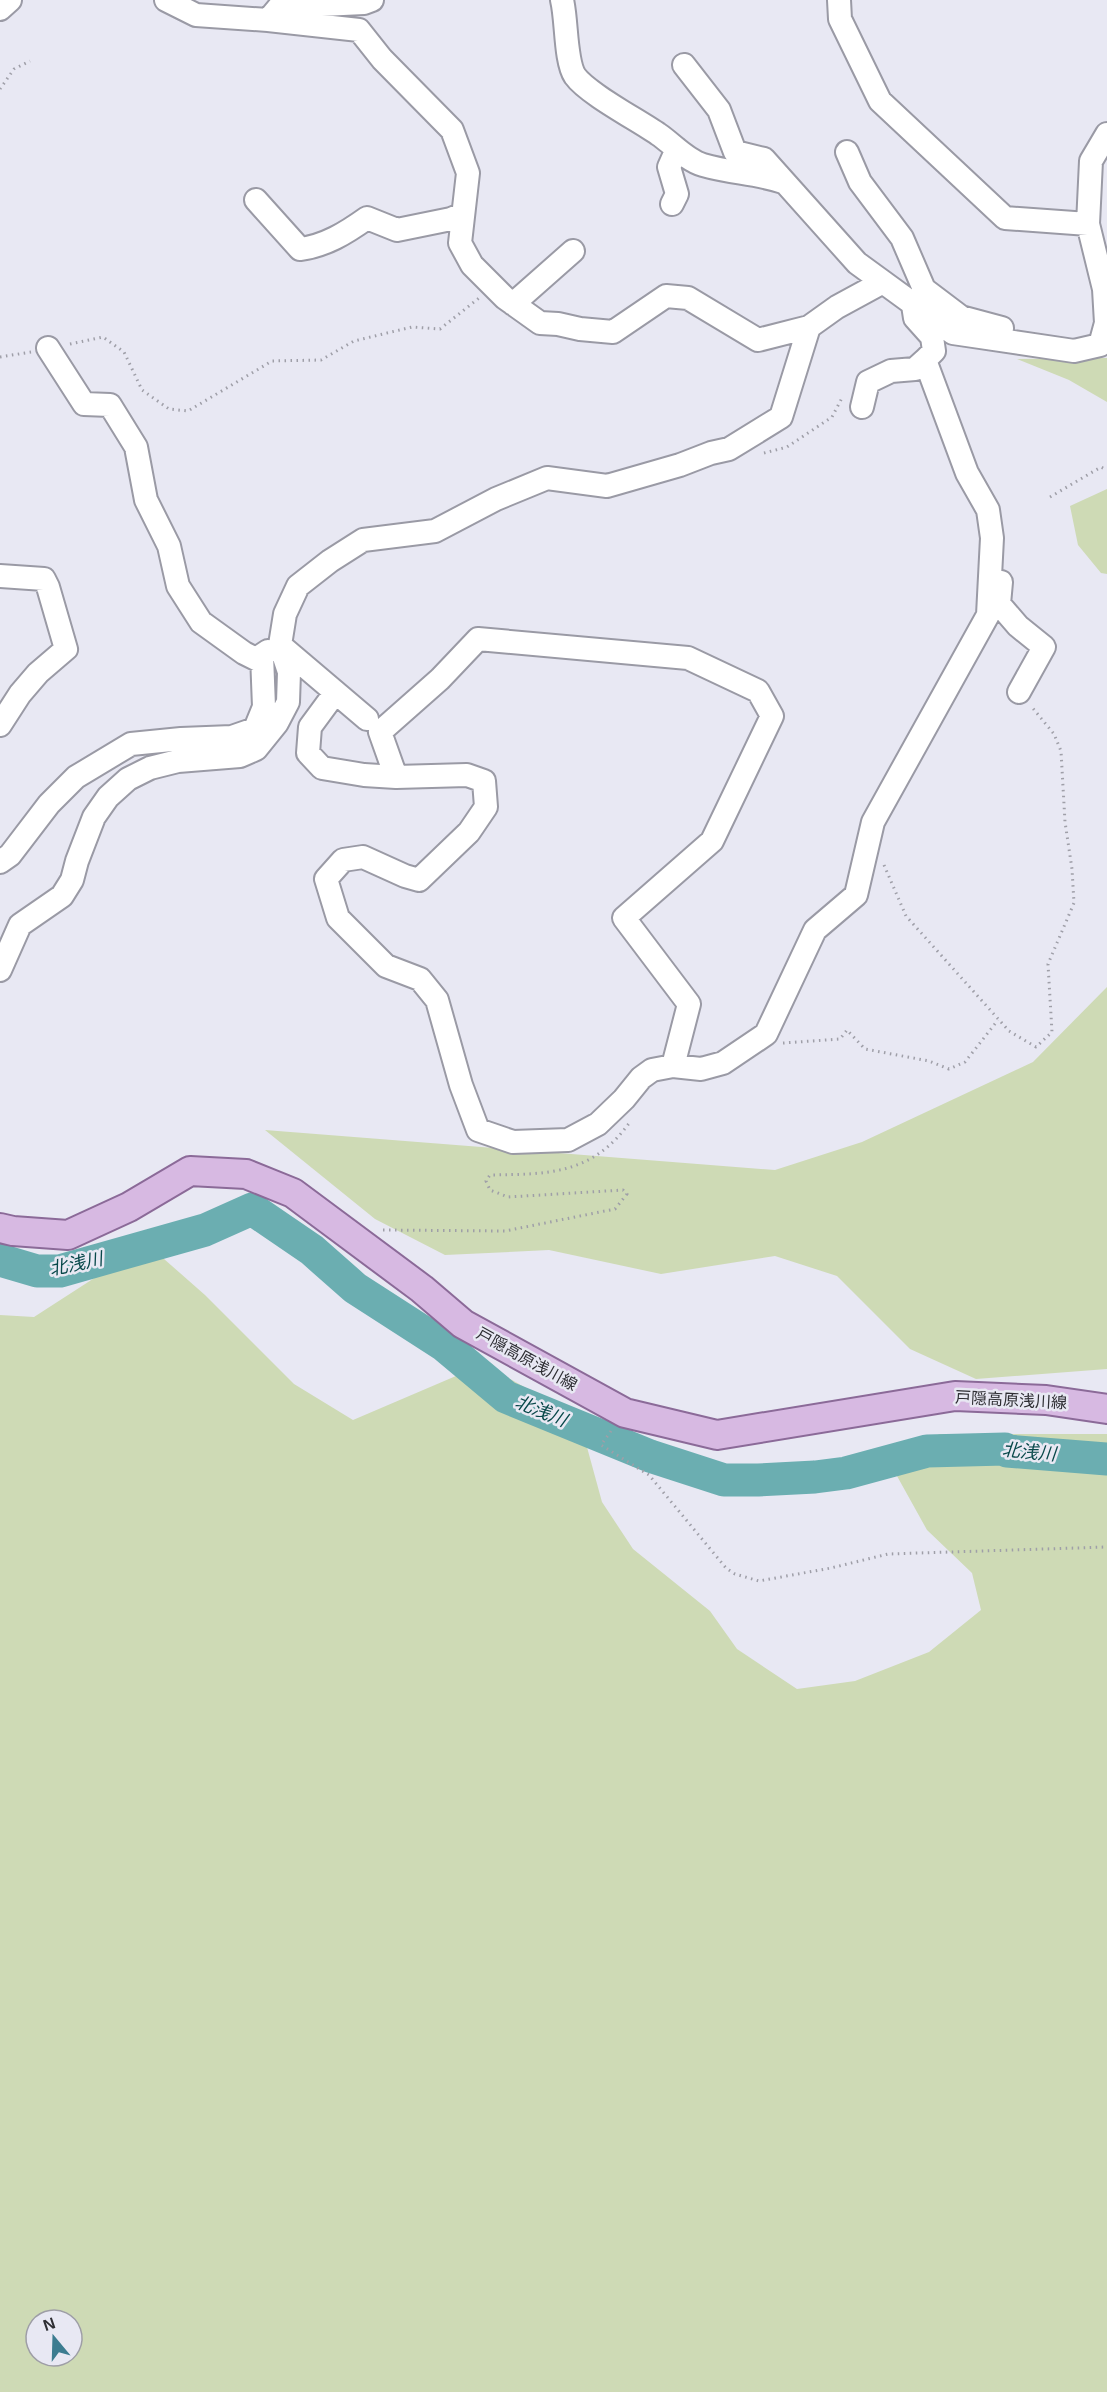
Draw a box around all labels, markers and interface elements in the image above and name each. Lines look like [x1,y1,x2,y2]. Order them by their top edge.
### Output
water label: 北浅川 [48,1248,106,1279]
street label: 戸隠高原浅川線 [474,1324,580,1394]
street label: 戸隠高原浅川線 [955,1389,1067,1411]
water label: 北浅川 [512,1392,572,1431]
water label: 北浅川 [1001,1440,1059,1464]
north arrow [24,2308,84,2368]
text: N [41,2314,58,2334]

